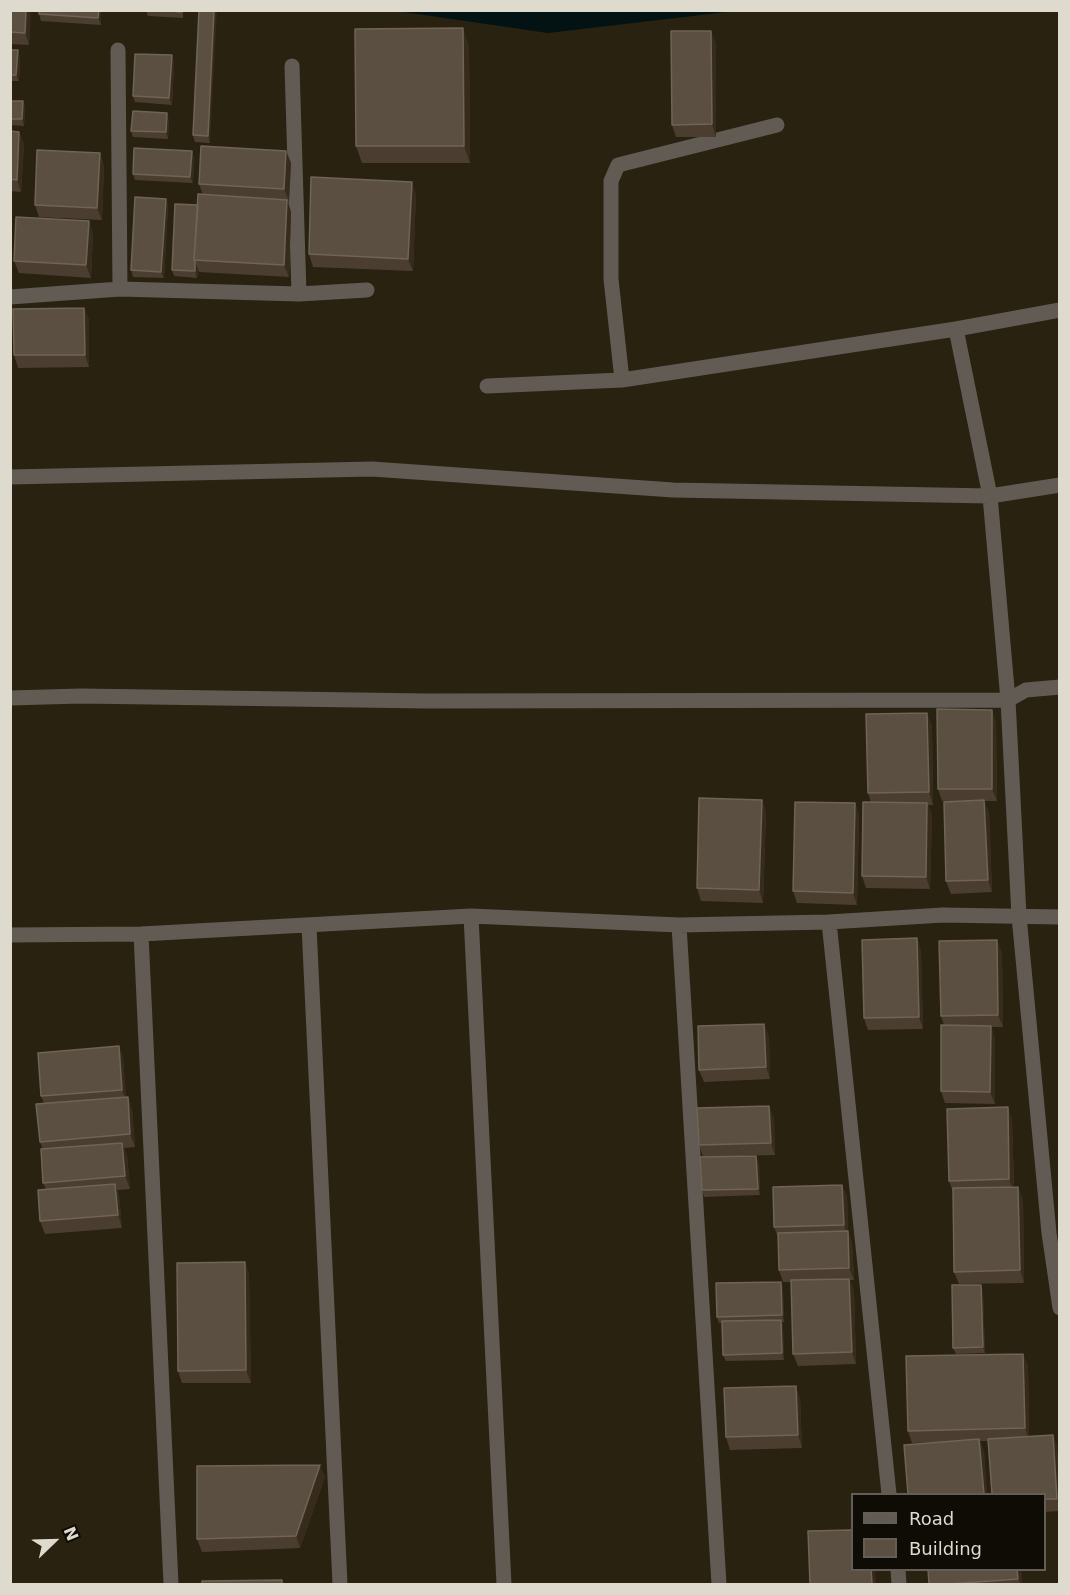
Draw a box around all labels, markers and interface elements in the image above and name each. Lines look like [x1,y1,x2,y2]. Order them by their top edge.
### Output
legend [851,1493,1046,1571]
text: Road [909,1508,954,1529]
north arrow [24,1511,84,1571]
text: N [60,1524,82,1544]
text: Building [909,1538,982,1559]

